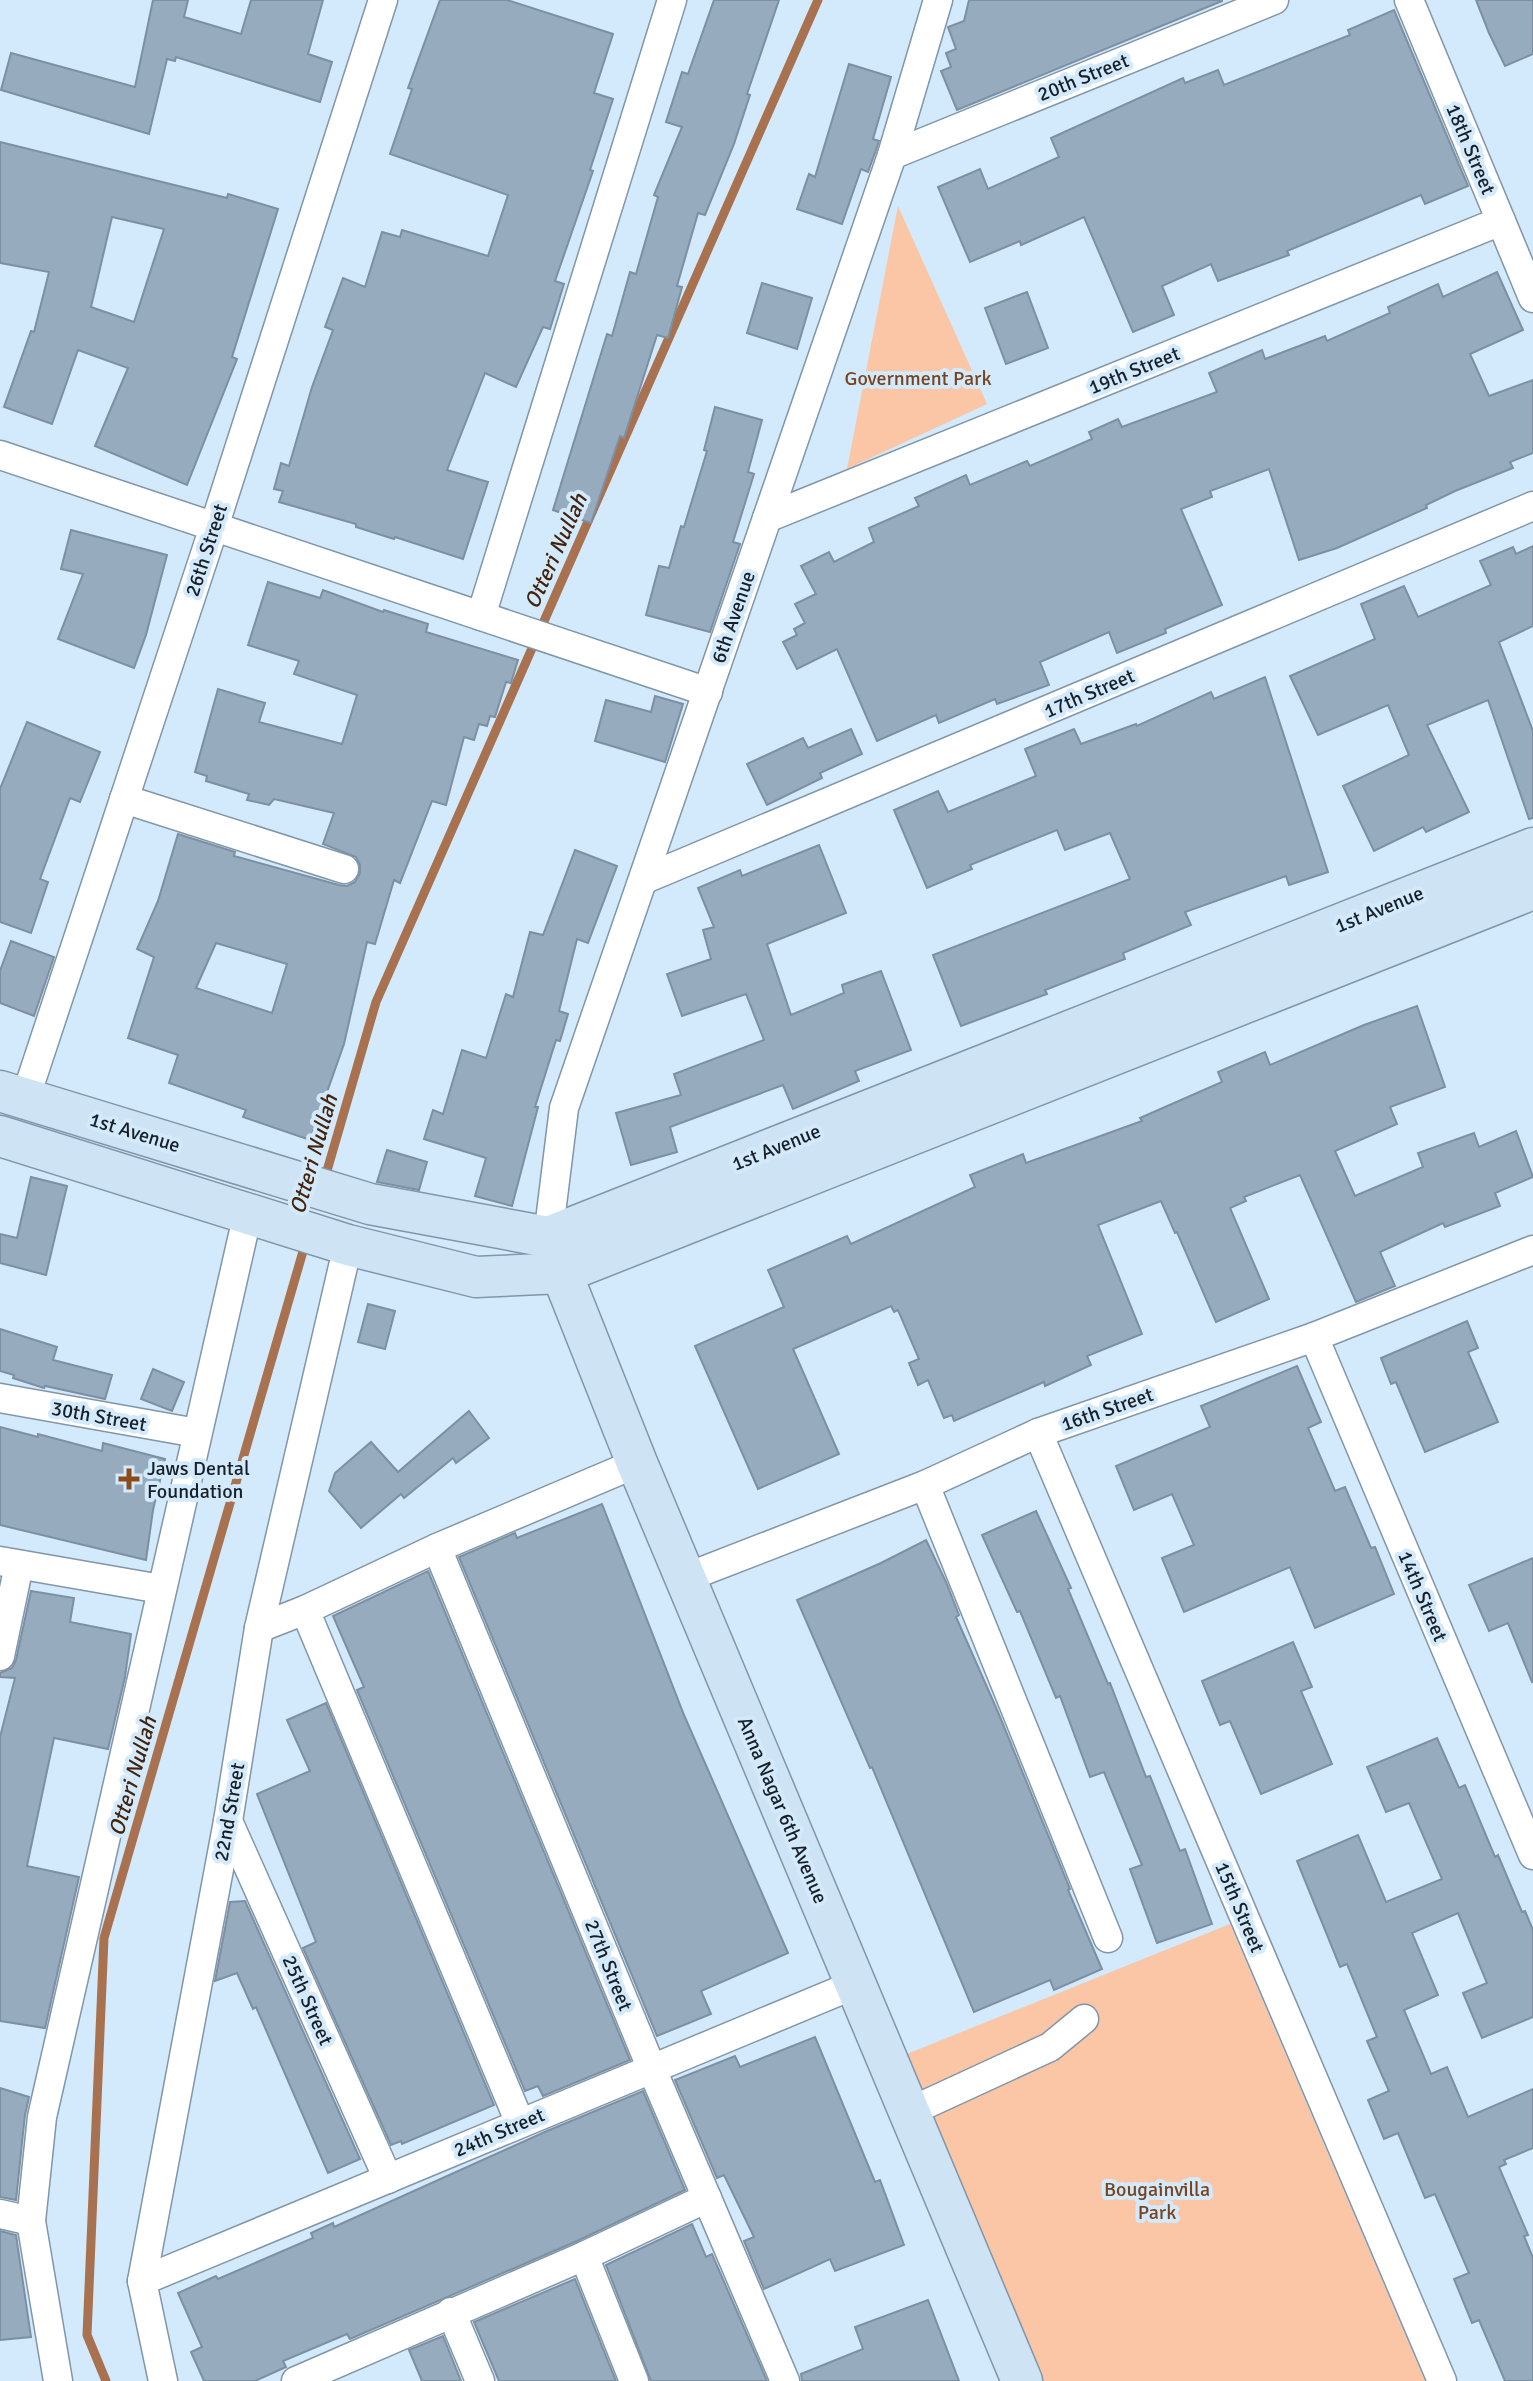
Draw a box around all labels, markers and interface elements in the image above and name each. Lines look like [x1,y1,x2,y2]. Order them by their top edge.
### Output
street label: 20th Street [1034,48,1132,107]
street label: 18th Street [1440,100,1501,198]
street label: 19th Street [1085,341,1183,400]
park label: Government Park [845,366,991,391]
water label: Otteri Nullah [518,489,593,613]
street label: 26th Street [180,501,233,600]
street label: 6th Avenue [706,568,761,666]
street label: 17th Street [1040,663,1138,724]
street label: 1st Avenue [1331,880,1427,939]
water label: Otteri Nullah [284,1090,344,1217]
street label: 1st Avenue [86,1107,183,1158]
street label: 1st Avenue [728,1118,824,1177]
street label: 16th Street [1058,1382,1157,1437]
street label: 30th Street [49,1396,148,1437]
place label: Jaws Dental Foundation [147,1456,250,1504]
marker: Jaws Dental Foundation [118,1468,140,1490]
street label: 14th Street [1392,1547,1453,1645]
water label: Otteri Nullah [103,1712,163,1839]
street label: Anna Nagar 6th Avenue [732,1713,833,1907]
street label: 22nd Street [209,1761,250,1863]
street label: 15th Street [1209,1858,1270,1956]
street label: 27th Street [579,1916,638,2014]
street label: 25th Street [277,1951,338,2049]
street label: 24th Street [450,2102,548,2163]
park label: Bougainvilla Park [1104,2177,1210,2225]

